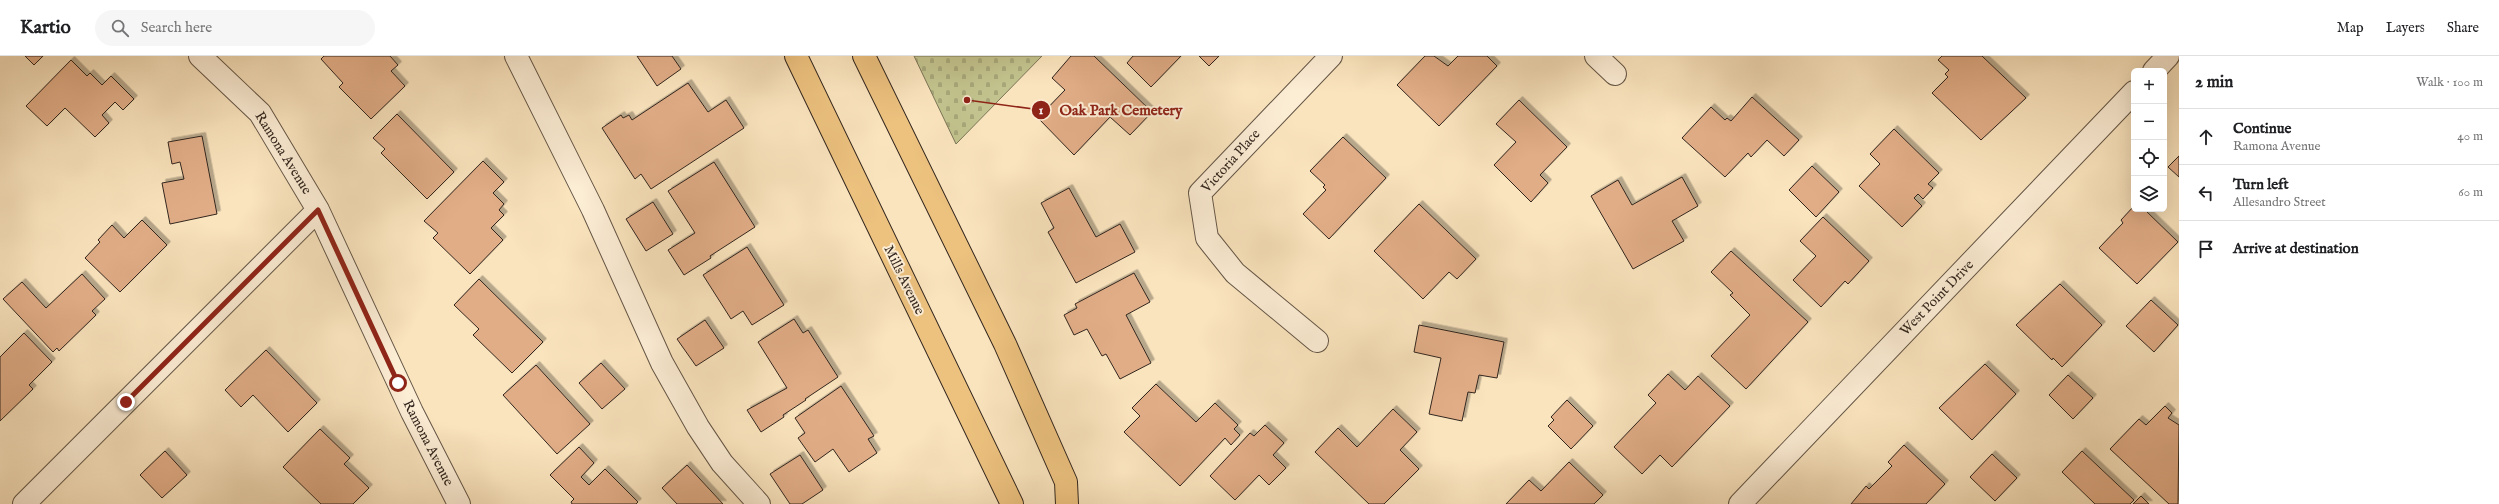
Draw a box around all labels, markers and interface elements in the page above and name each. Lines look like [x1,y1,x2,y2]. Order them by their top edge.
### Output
search box [95,10,375,46]
text: Kartio [20,16,71,40]
icon: search [109,17,131,39]
text: Search here [141,18,212,37]
text: Map [2337,19,2364,37]
text: Layers [2386,19,2425,37]
text: Share [2447,19,2479,37]
map controls [2131,68,2167,212]
button: + [2131,68,2167,104]
text: 2 min [2195,72,2233,93]
text: Walk · 100 m [2416,74,2483,91]
callout: Oak Park Cemetery [1031,96,1190,123]
text: Oak Park Cemetery [1060,101,1183,120]
text: 1 [1039,103,1044,118]
button: − [2131,104,2167,140]
street label: Ramona Avenue [250,108,316,198]
text: Continue [2233,119,2291,138]
street label: Victoria Place [1197,125,1265,197]
icon: ahead [2195,126,2217,148]
text: 40 m [2457,128,2483,145]
text: Ramona Avenue [2233,138,2321,155]
button: locate [2131,140,2167,176]
text: Turn left [2233,175,2289,194]
button: layers [2131,176,2167,212]
icon: left [2195,182,2217,204]
text: 60 m [2458,184,2483,201]
text: Allesandro Street [2233,194,2326,211]
icon: arrive [2195,238,2217,260]
text: Arrive at destination [2233,239,2359,258]
street label: Mills Avenue [879,242,929,318]
street label: West Point Drive [1896,256,1978,340]
route start [389,374,407,392]
route end [117,393,135,411]
street label: Ramona Avenue [399,397,458,490]

